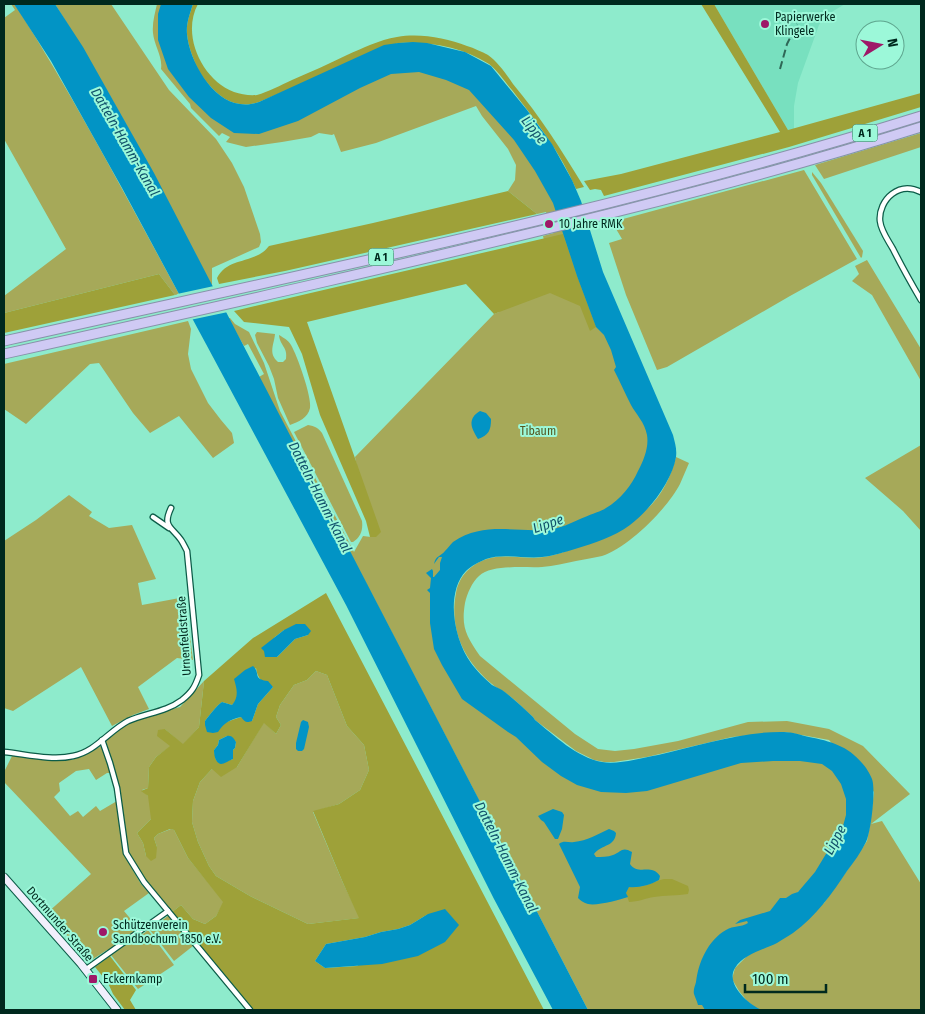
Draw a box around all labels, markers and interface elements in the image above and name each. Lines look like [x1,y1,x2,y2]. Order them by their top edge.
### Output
place label: Papierwerke Klingele [775,10,836,38]
marker: Papierwerke Klingele [759,18,771,30]
north arrow [855,20,905,70]
text: N [883,37,901,48]
water label: Datteln-Hamm-Kanal [87,85,163,199]
water label: Lippe [518,113,551,148]
road number: A 1 [852,125,878,142]
place label: 10 Jahre RMK [559,217,623,231]
marker: 10 Jahre RMK [543,218,555,230]
road number: A 1 [368,248,394,266]
park label: Tibaum [520,424,556,438]
water label: Datteln-Hamm-Kanal [285,439,355,556]
water label: Lippe [531,511,566,537]
street label: Urnenfeldstraße [174,596,194,676]
water label: Datteln-Hamm-Kanal [471,799,541,916]
water label: Lippe [820,822,850,858]
street label: Dortmunder Straße [24,884,96,964]
place label: Schützenverein Sandbochum 1850 e.V. [113,918,222,946]
marker: Schützenverein Sandbochum 1850 e.V. [97,926,109,938]
scale bar [745,962,826,994]
text: 100 m [752,970,789,988]
place label: Eckernkamp [103,972,162,986]
marker: Eckernkamp [87,973,99,985]

